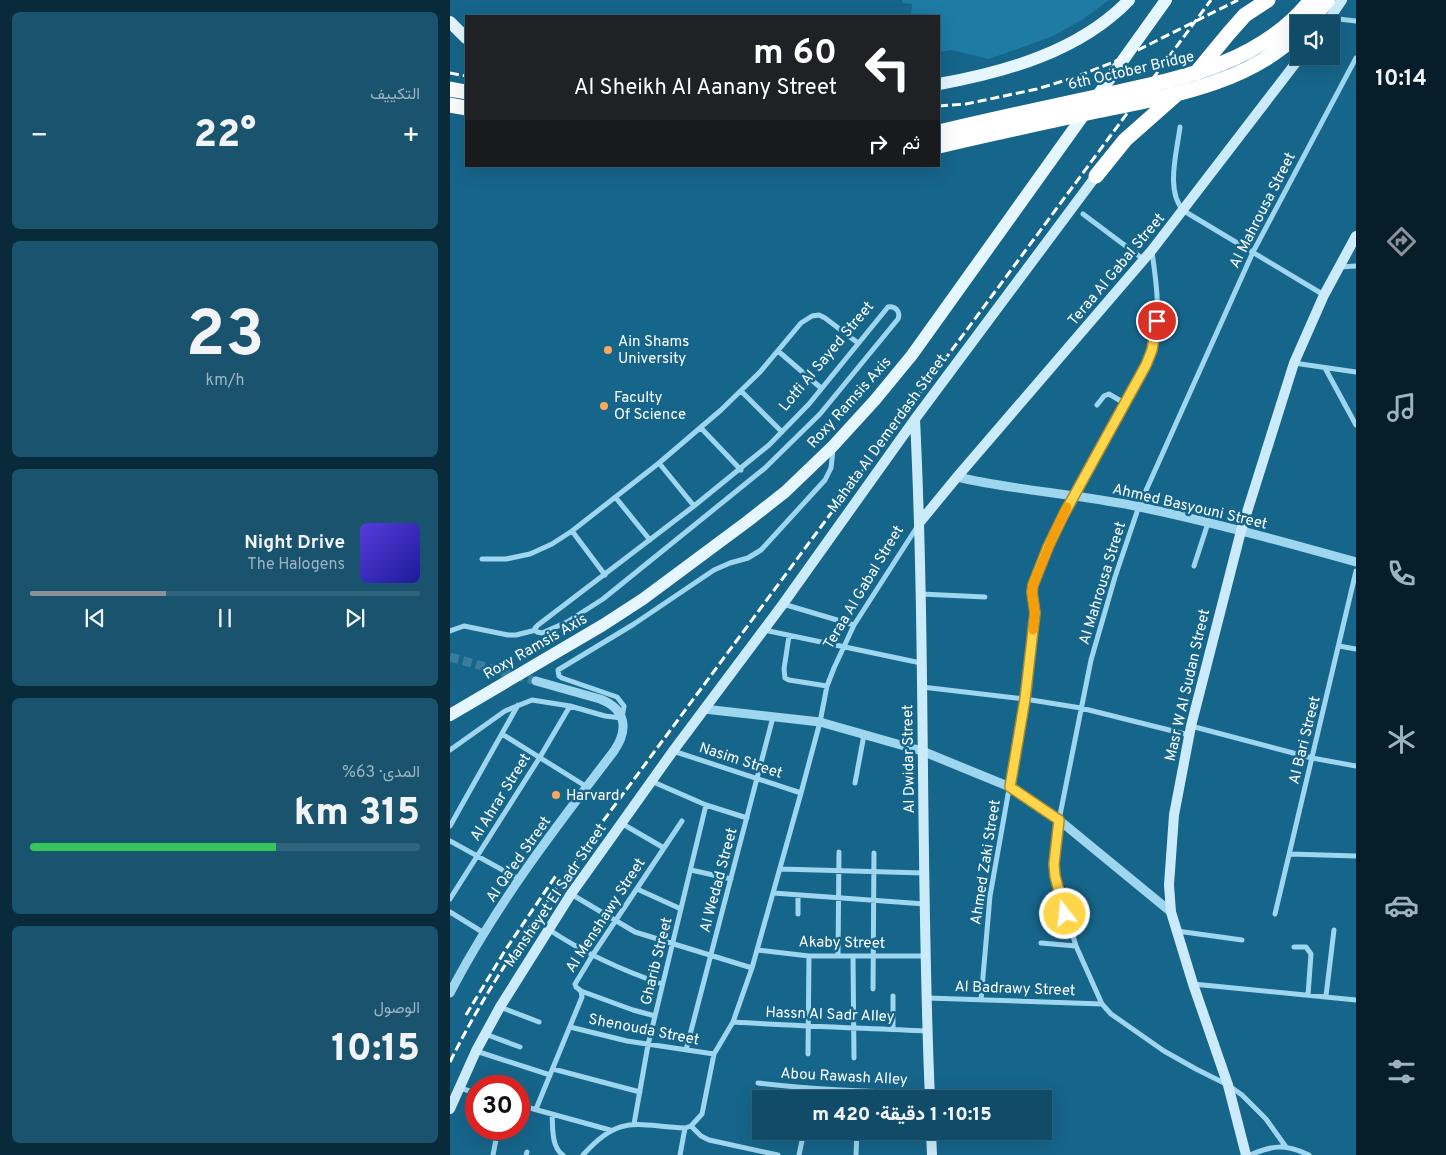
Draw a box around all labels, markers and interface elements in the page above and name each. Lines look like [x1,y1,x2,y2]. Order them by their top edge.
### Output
map controls [1290,15,1340,65]
button: sound [1290,15,1340,65]
text: 60 m [753,32,837,76]
icon: left [855,35,920,100]
street label: 6th October Bridge [1066,48,1196,95]
text: 10:14 [1375,66,1427,93]
text: Al Sheikh Al Aanany Street [574,75,837,102]
text: التكييف [370,85,420,105]
text: 22° [194,112,256,161]
text: − [30,119,48,155]
text: + [402,119,420,155]
icon: right [864,130,892,158]
text: ثم [902,132,920,156]
street label: Al Mahrousa Street [1226,149,1301,272]
street label: Teraa Al Gabal Street [1065,210,1170,330]
icon: directions [1384,224,1419,259]
text: 23 [186,297,264,379]
street label: Lotfi Al Sayed Street [776,298,879,416]
pin [1136,300,1178,342]
icon: arrive [1143,307,1171,335]
place label: Ain Shams University [618,333,689,369]
marker: Ain Shams University [602,344,614,356]
street label: Mahata Al Demerdash Street [824,351,952,517]
street label: Roxy Ramsis Axis [804,353,896,453]
text: km/h [206,371,244,391]
place label: Faculty Of Science [614,389,686,425]
icon: music [1384,390,1419,425]
marker: Faculty Of Science [598,400,610,412]
street label: Ahmed Basyouni Street [1110,480,1269,535]
street label: Al Mahrousa Street [1076,520,1131,647]
street label: Teraa Al Gabal Street [820,522,909,653]
text: Night Drive [244,531,345,555]
text: The Halogens [247,555,345,575]
icon: phone [1384,556,1419,591]
icon: previous [81,604,109,632]
icon: pause [211,604,239,632]
icon: next [341,604,369,632]
street label: Masr W Al Sudan Street [1162,607,1215,763]
street label: Roxy Ramsis Axis [480,610,591,685]
street label: Al Bari Street [1285,694,1326,786]
street label: Al Dwidar Street [899,704,920,814]
icon: climate [1384,722,1419,757]
street label: Nasim Street [696,739,785,784]
street label: Al Ahrar Street [467,750,536,845]
text: المدى · 63% [342,763,420,783]
place label: Harvard [566,787,619,806]
marker: Harvard [550,789,562,801]
text: 315 km [294,790,420,839]
street label: Ahmed Zaki Street [967,798,1006,926]
street label: Al Qa'ed Street [482,813,556,907]
street label: Mansheyet El Sadr Street [501,820,611,971]
street label: Al Wedad Street [696,826,743,935]
street label: Al Menshawy Street [562,855,650,977]
position arrow [1038,887,1090,939]
icon: car [1384,888,1419,923]
street label: Gharib Street [637,916,678,1007]
street label: Akaby Street [798,933,886,954]
street label: Al Badrawy Street [954,978,1076,1001]
text: الوصول [374,999,420,1019]
street label: Hassn Al Sadr Alley [765,1004,895,1027]
street label: Shenouda Street [587,1010,701,1051]
text: 10:15 [331,1026,420,1075]
icon: filters [1384,1054,1419,1089]
street label: Abou Rawash Alley [780,1065,908,1090]
speed limit sign: 30 [465,1075,530,1140]
text: 10:15 · 1 دقيقة · 420 m [812,1103,992,1127]

